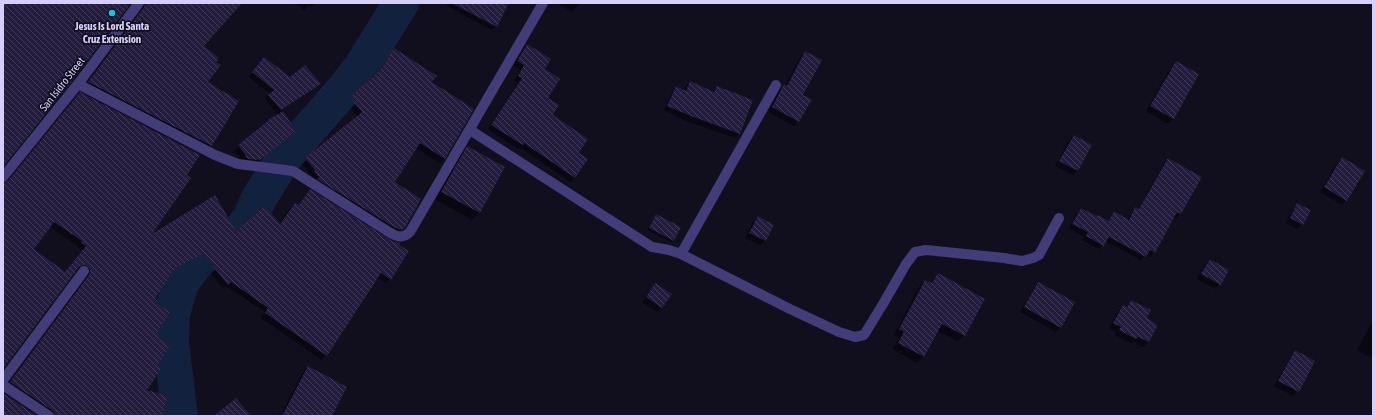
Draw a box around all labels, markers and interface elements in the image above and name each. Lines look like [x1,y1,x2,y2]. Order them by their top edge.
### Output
marker: Jesus Is Lord Santa Cruz Extension [107,8,117,18]
place label: Jesus Is Lord Santa Cruz Extension [74,20,149,45]
street label: San Isidro Street [37,55,87,113]

